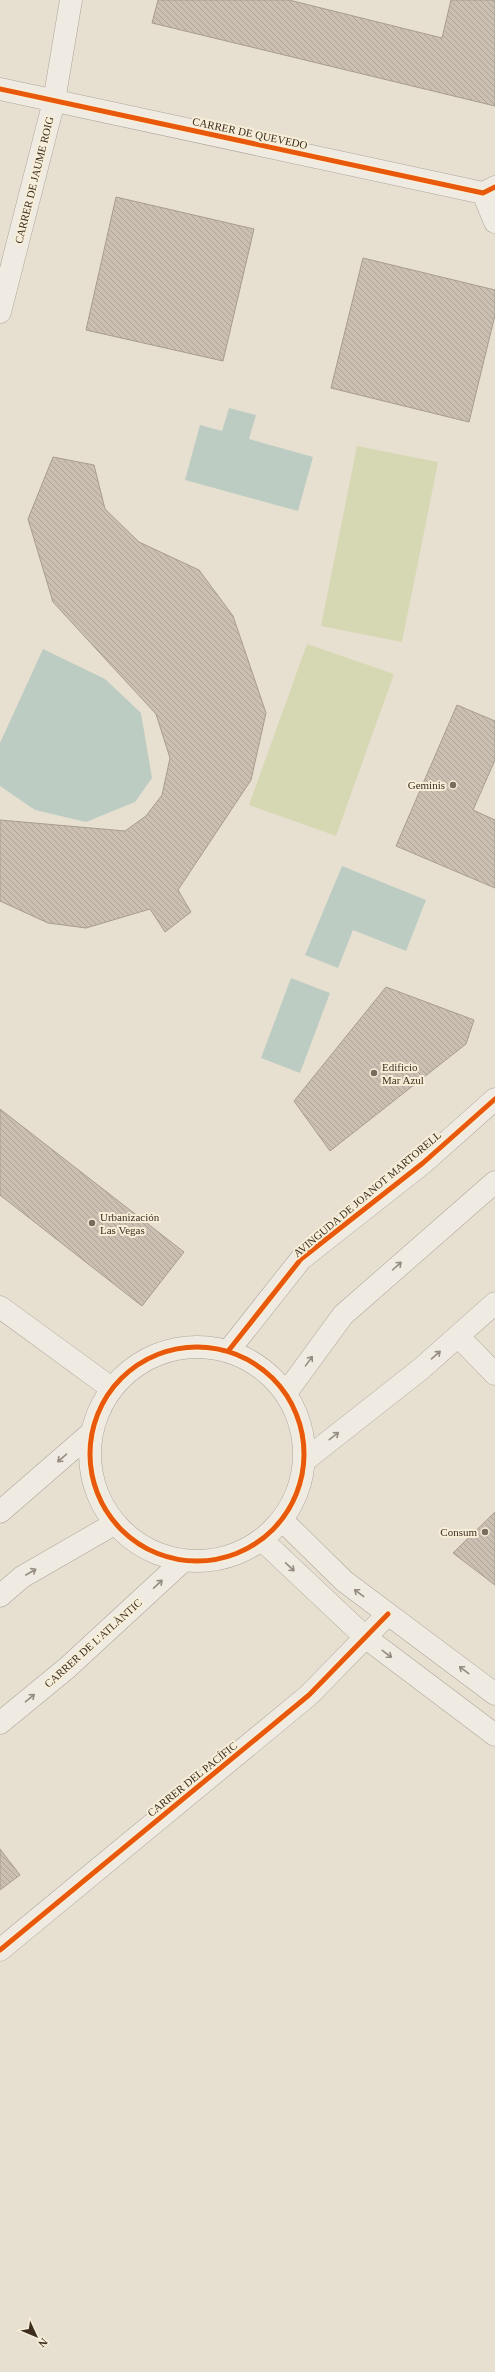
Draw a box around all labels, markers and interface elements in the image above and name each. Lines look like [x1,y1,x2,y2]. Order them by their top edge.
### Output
street label: CARRER DE JAUME ROIG [12,115,56,245]
street label: CARRER DE QUEVEDO [191,115,309,151]
place label: Geminis [408,779,445,791]
marker: Geminis [448,780,458,790]
place label: Edificio Mar Azul [382,1061,424,1086]
marker: Edificio Mar Azul [369,1068,379,1078]
street label: AVINGUDA DE JOANOT MARTORELL [291,1128,443,1259]
place label: Urbanización Las Vegas [100,1211,160,1236]
marker: Urbanización Las Vegas [87,1218,97,1228]
one-way arrow [392,1262,402,1271]
one-way arrow [431,1351,441,1360]
one-way arrow [305,1356,313,1367]
one-way arrow [329,1432,340,1440]
one-way arrow [56,1454,67,1463]
place label: Consum [440,1526,477,1538]
marker: Consum [480,1527,490,1537]
one-way arrow [285,1562,295,1571]
one-way arrow [25,1568,37,1576]
one-way arrow [153,1579,163,1589]
one-way arrow [354,1588,365,1597]
street label: CARRER DE L'ATLÀNTIC [42,1596,144,1690]
one-way arrow [381,1649,392,1658]
one-way arrow [458,1666,469,1675]
one-way arrow [25,1694,35,1703]
street label: CARRER DEL PACÍFIC [145,1739,239,1819]
north arrow [16,2316,56,2356]
text: N [36,2336,50,2350]

